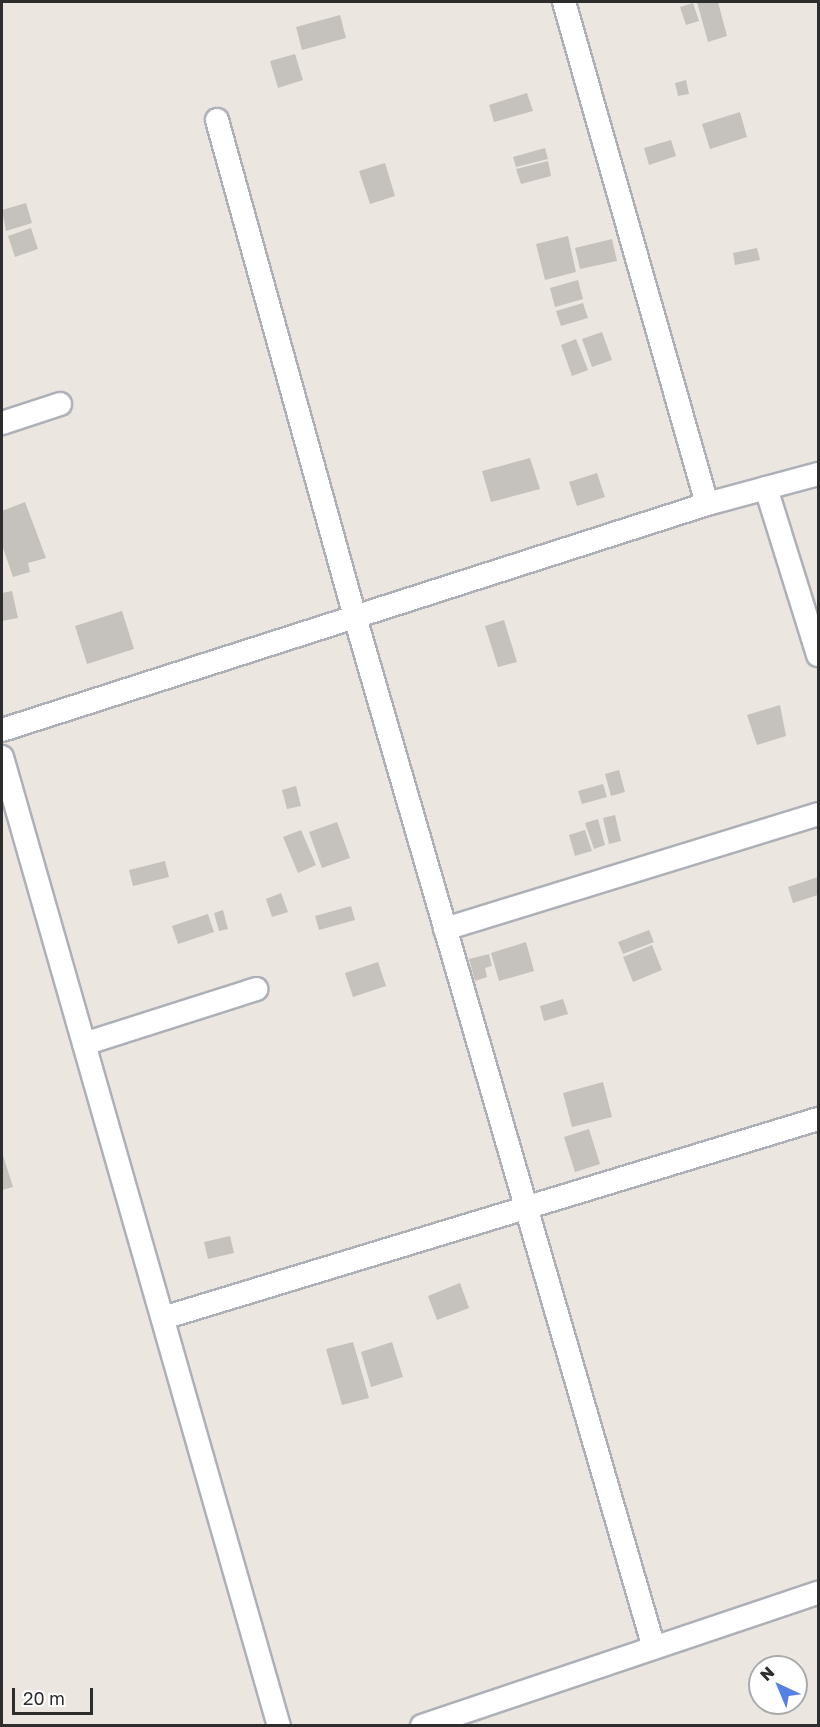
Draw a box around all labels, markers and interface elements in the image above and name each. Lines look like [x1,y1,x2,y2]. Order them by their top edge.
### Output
north arrow [748,1655,808,1715]
text: N [756,1662,778,1685]
scale bar [15,1676,96,1714]
text: 20 m [23,1687,65,1709]

